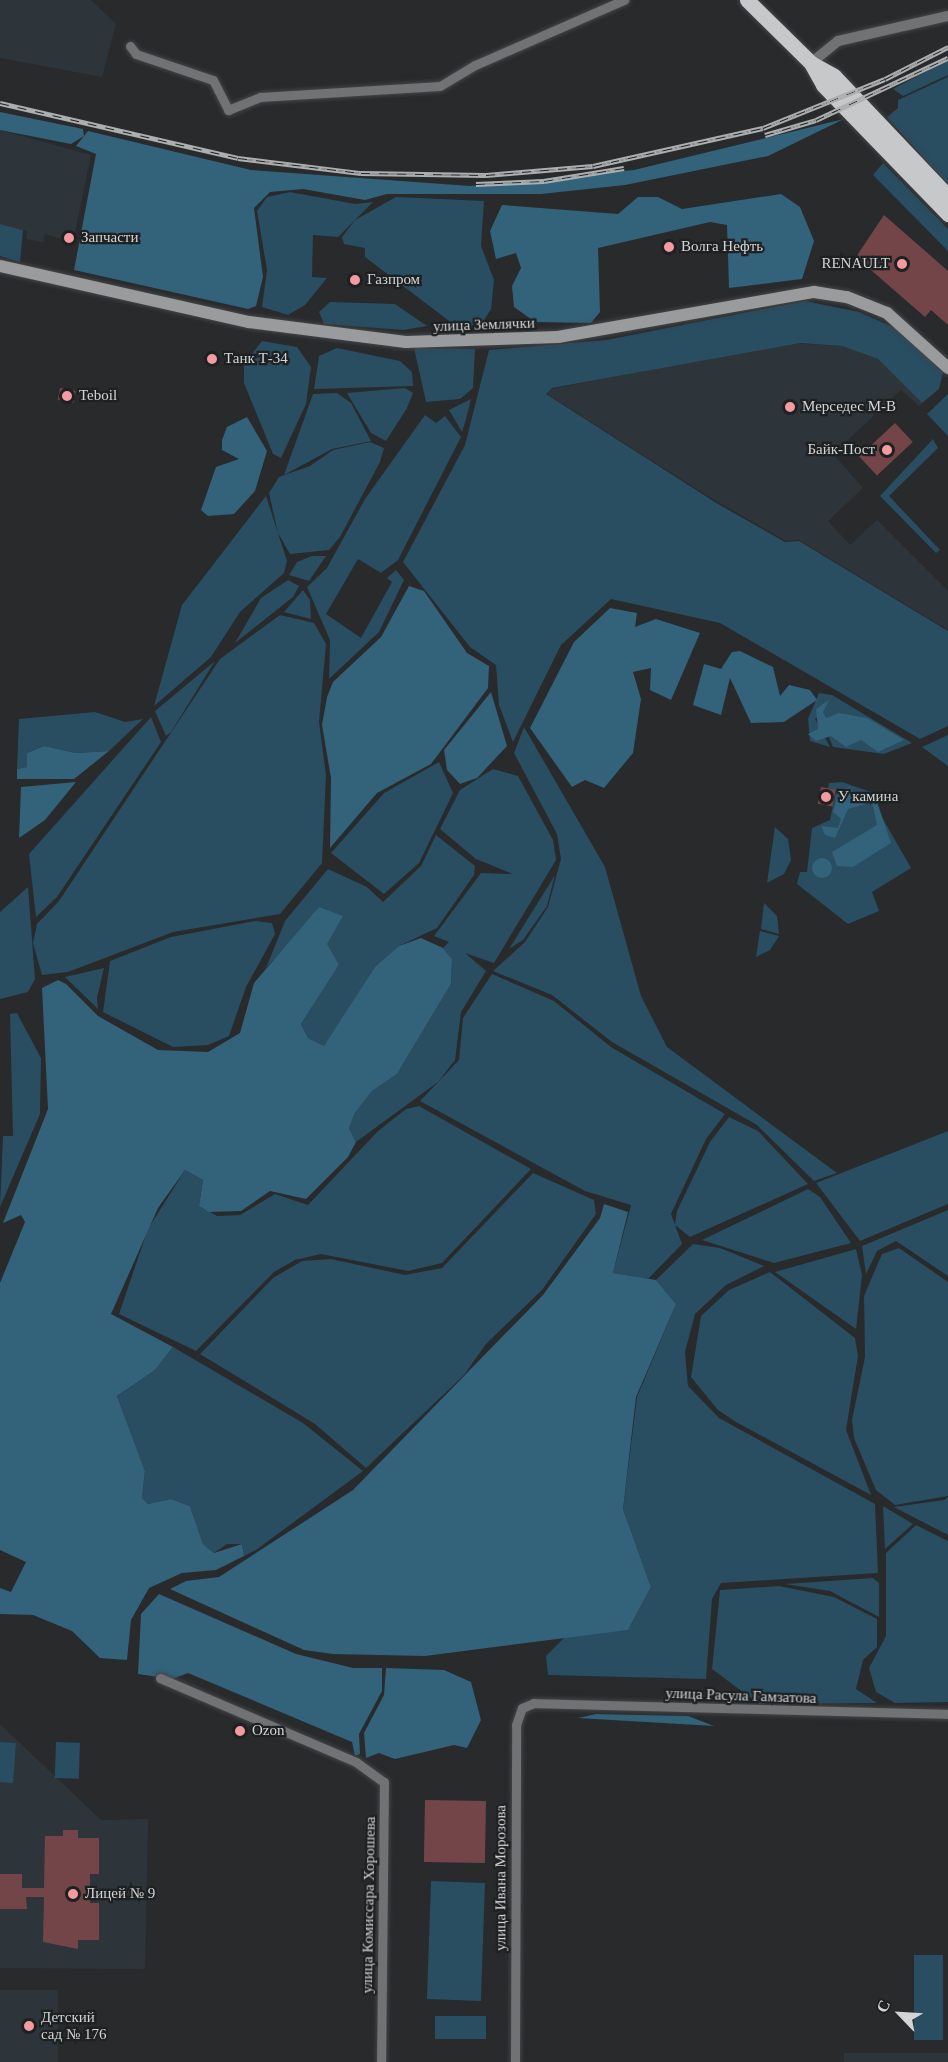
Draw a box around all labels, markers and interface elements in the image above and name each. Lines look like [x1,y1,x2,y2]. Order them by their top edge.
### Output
place label: Запчасти [81,229,138,247]
marker: Запчасти [62,231,76,245]
place label: Волга Нефть [681,238,763,256]
marker: Волга Нефть [662,240,676,254]
place label: RENAULT [821,255,890,273]
marker: RENAULT [895,257,909,271]
place label: Газпром [367,271,420,289]
marker: Газпром [348,273,362,287]
street label: улица Землячки [433,314,535,336]
place label: Танк Т-34 [224,350,288,368]
marker: Танк Т-34 [205,352,219,366]
place label: Teboil [79,387,117,405]
marker: Teboil [60,389,74,403]
place label: Мерседес M-B [802,398,896,416]
marker: Мерседес M-B [783,400,797,414]
place label: Байк-Пост [808,441,875,459]
marker: Байк-Пост [880,443,894,457]
place label: У камина [838,788,898,806]
marker: У камина [819,790,833,804]
street label: улица Расула Гамзатова [665,1684,817,1708]
place label: Ozon [252,1722,284,1740]
marker: Ozon [233,1724,247,1738]
street label: улица Ивана Морозова [492,1805,510,1951]
street label: улица Комиссара Хорошева [358,1816,380,1994]
place label: Лицей № 9 [85,1885,155,1903]
marker: Лицей № 9 [66,1887,80,1901]
north arrow [870,1984,930,2044]
text: С [873,1997,893,2015]
place label: Детский сад № 176 [41,2008,106,2043]
marker: Детский сад № 176 [22,2019,36,2033]

